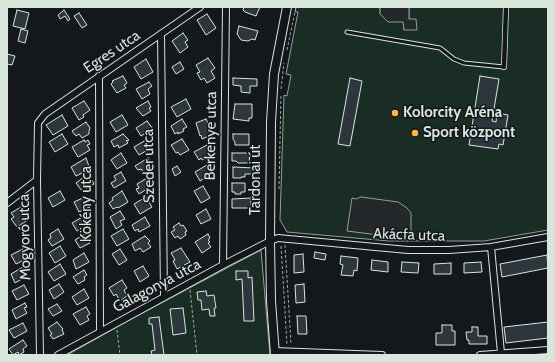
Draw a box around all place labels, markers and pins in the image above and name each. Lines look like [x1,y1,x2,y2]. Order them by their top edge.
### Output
place label: Kolorcity Aréna [403,104,502,122]
marker: Kolorcity Aréna [390,108,400,118]
place label: Sport központ [423,124,515,142]
marker: Sport központ [410,128,420,138]

